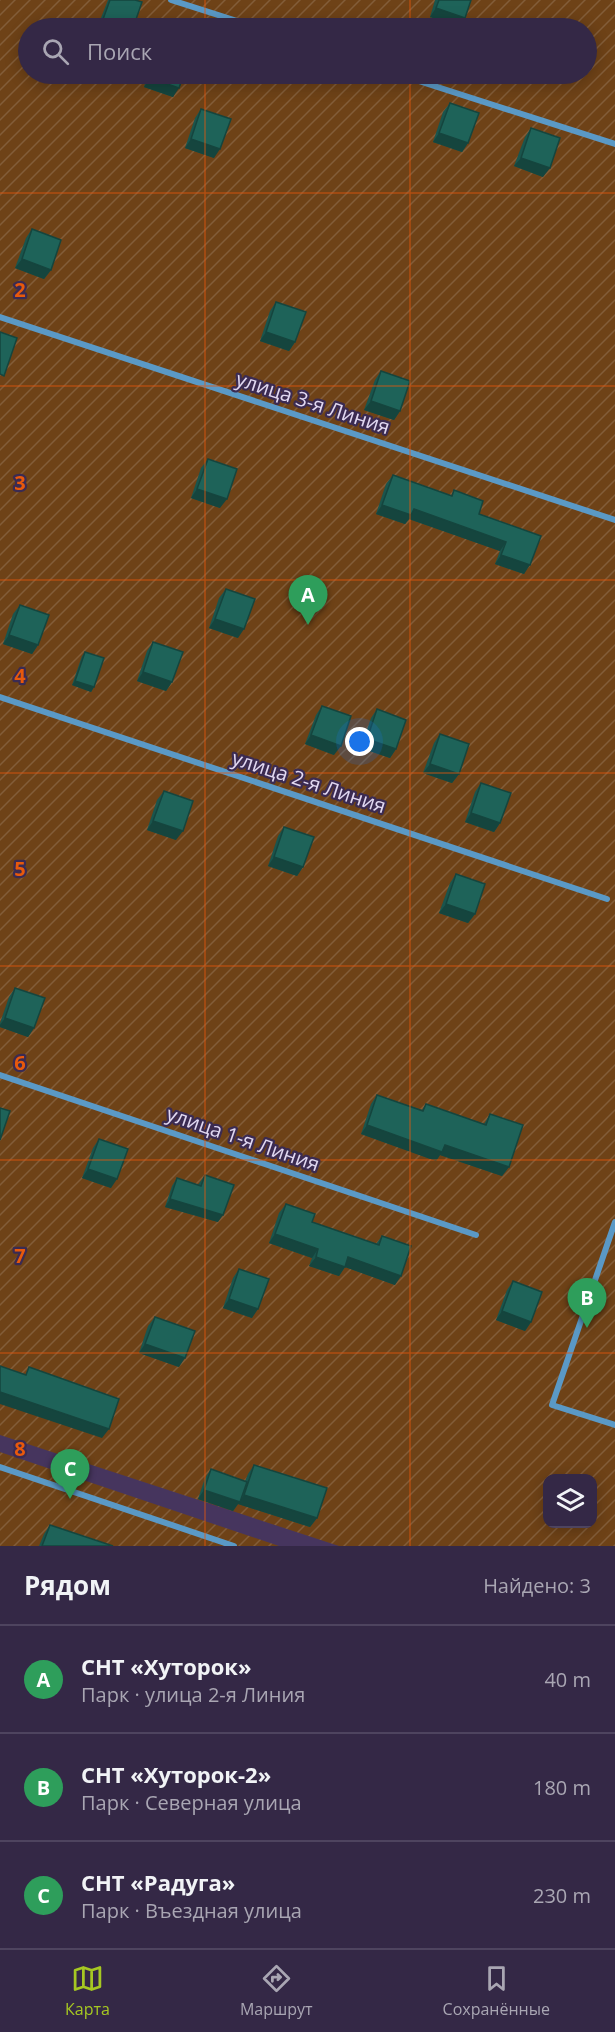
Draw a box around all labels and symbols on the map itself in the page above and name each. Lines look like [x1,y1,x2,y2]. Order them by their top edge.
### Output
text: 2 [14,276,26,303]
street label: улица 3-я Линия [233,365,394,440]
text: 3 [14,469,26,496]
pin: A [288,576,328,625]
text: 4 [14,662,26,689]
your location [345,727,374,756]
street label: улица 2-я Линия [229,744,390,819]
text: 5 [14,855,26,882]
text: 6 [14,1049,26,1076]
street label: улица 1-я Линия [163,1100,323,1177]
text: 7 [14,1242,26,1269]
pin: B [568,1278,606,1328]
text: 8 [14,1435,26,1462]
pin: C [50,1450,90,1499]

